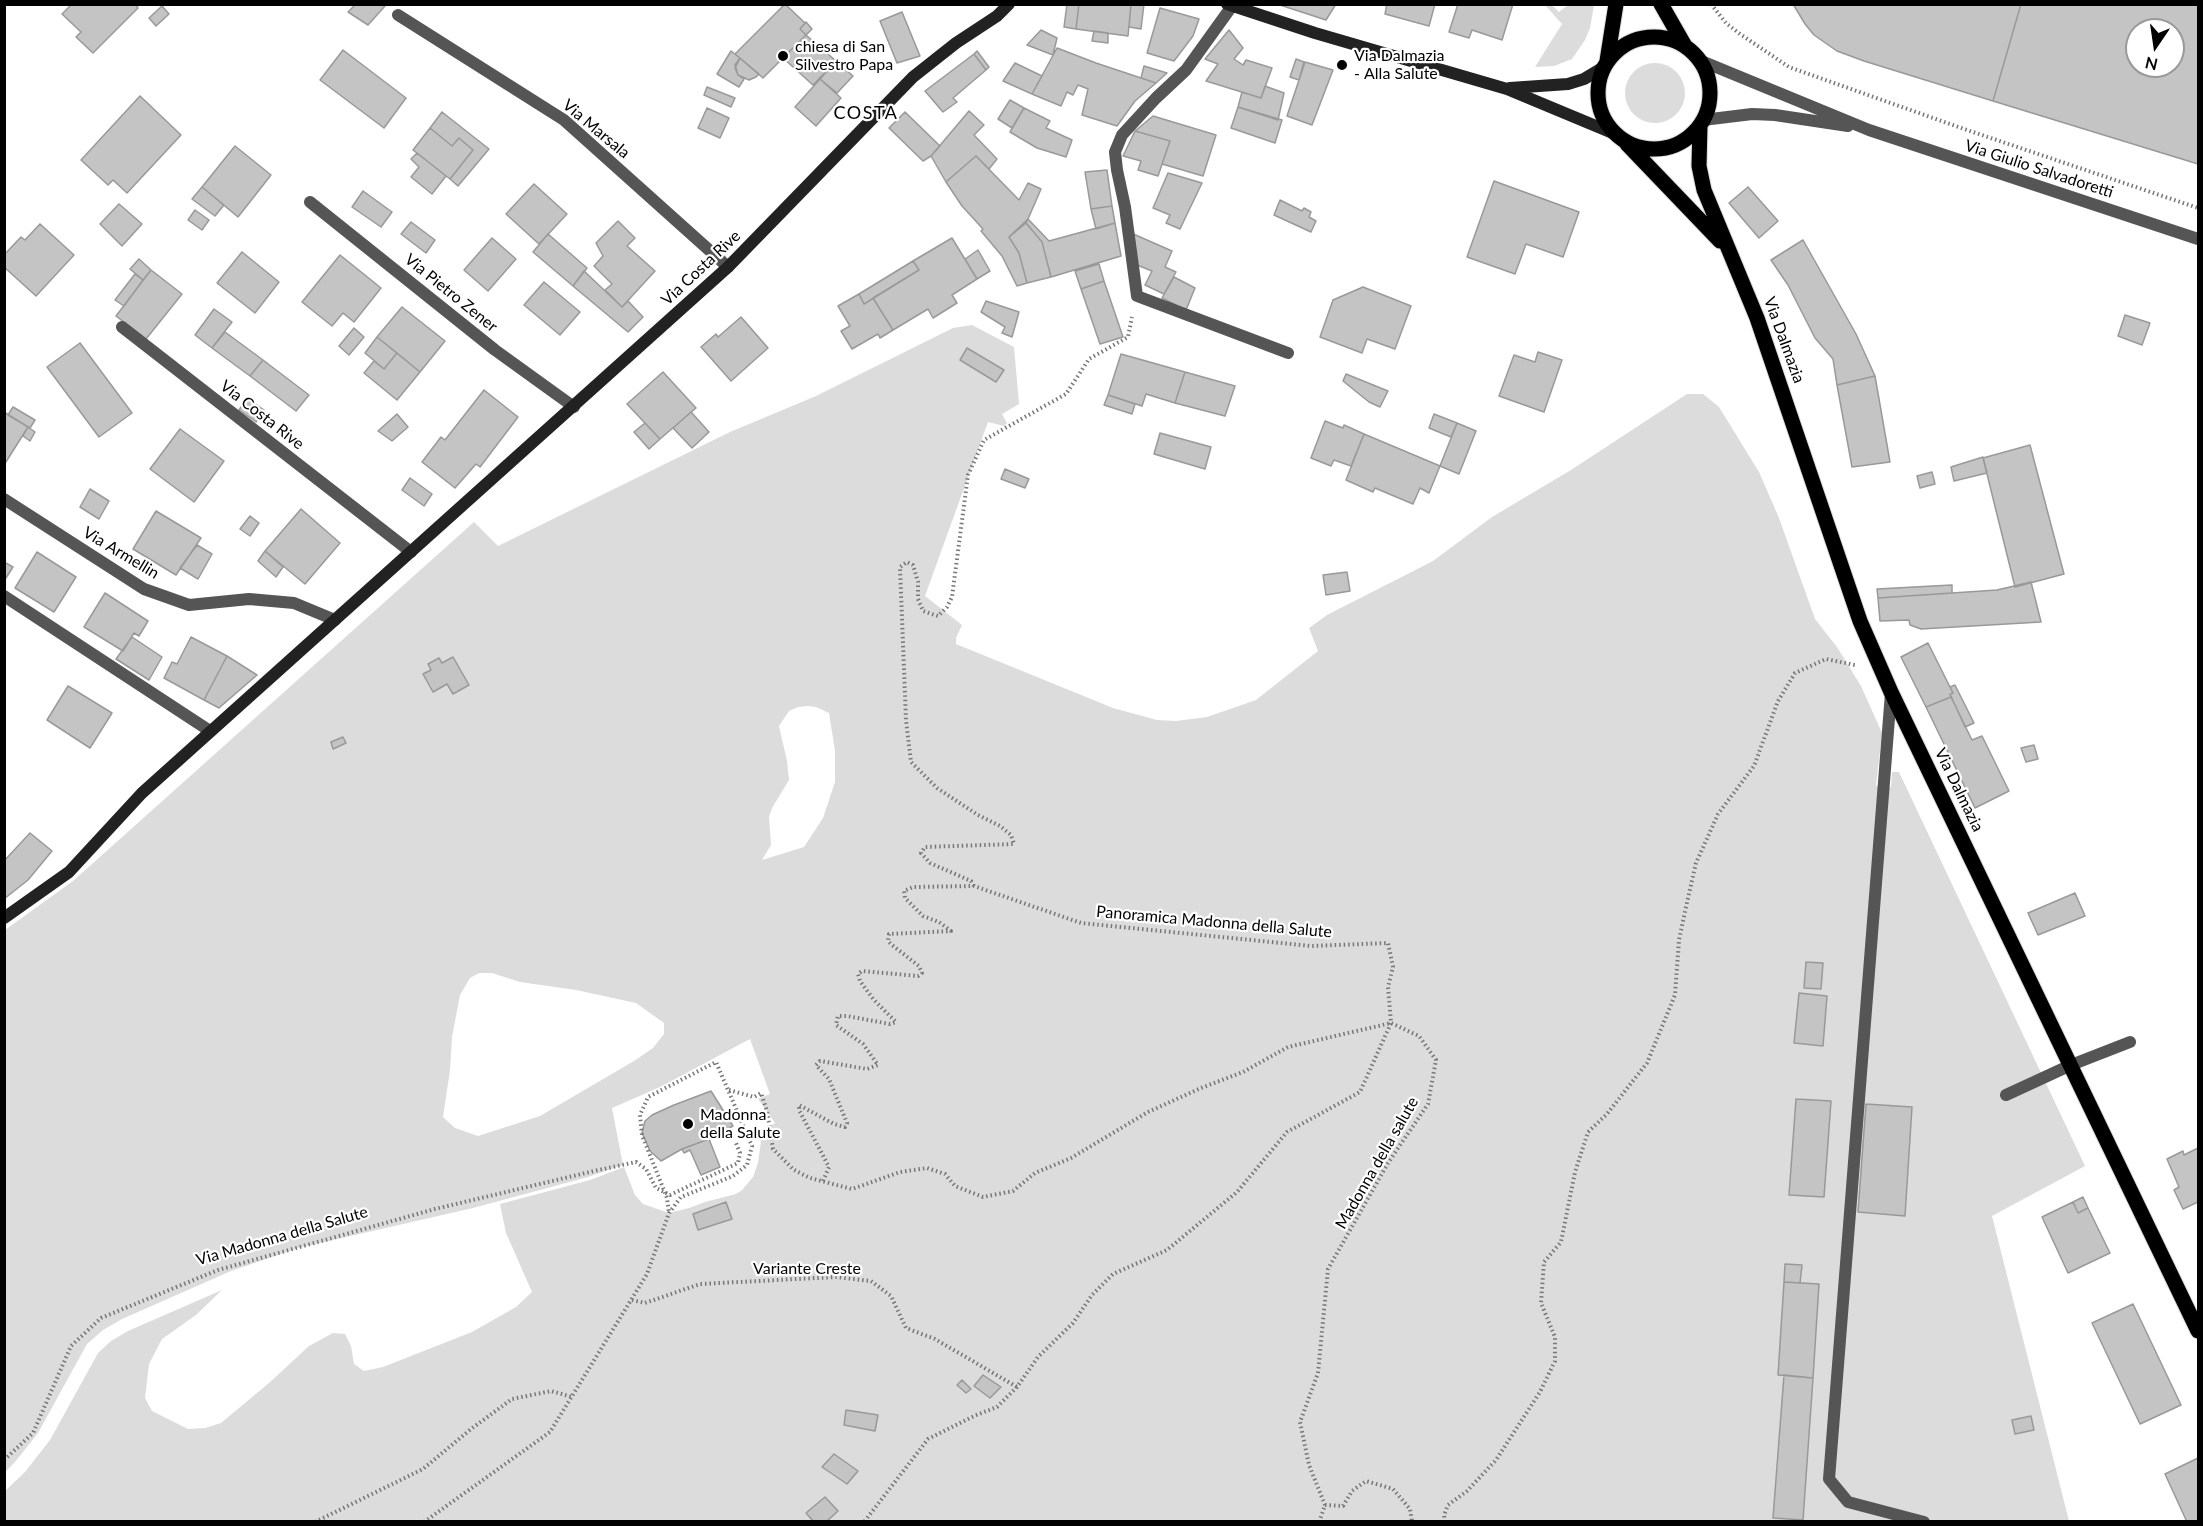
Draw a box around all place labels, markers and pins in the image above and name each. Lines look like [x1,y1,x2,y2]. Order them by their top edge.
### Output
place label: chiesa di San Silvestro Papa [795,37,893,75]
place label: Via Dalmazia - Alla Salute [1354,46,1445,84]
marker: chiesa di San Silvestro Papa [776,49,790,63]
marker: Via Dalmazia - Alla Salute [1335,58,1349,72]
place label: Madonna della Salute [700,1105,780,1143]
marker: Madonna della Salute [681,1117,695,1131]

